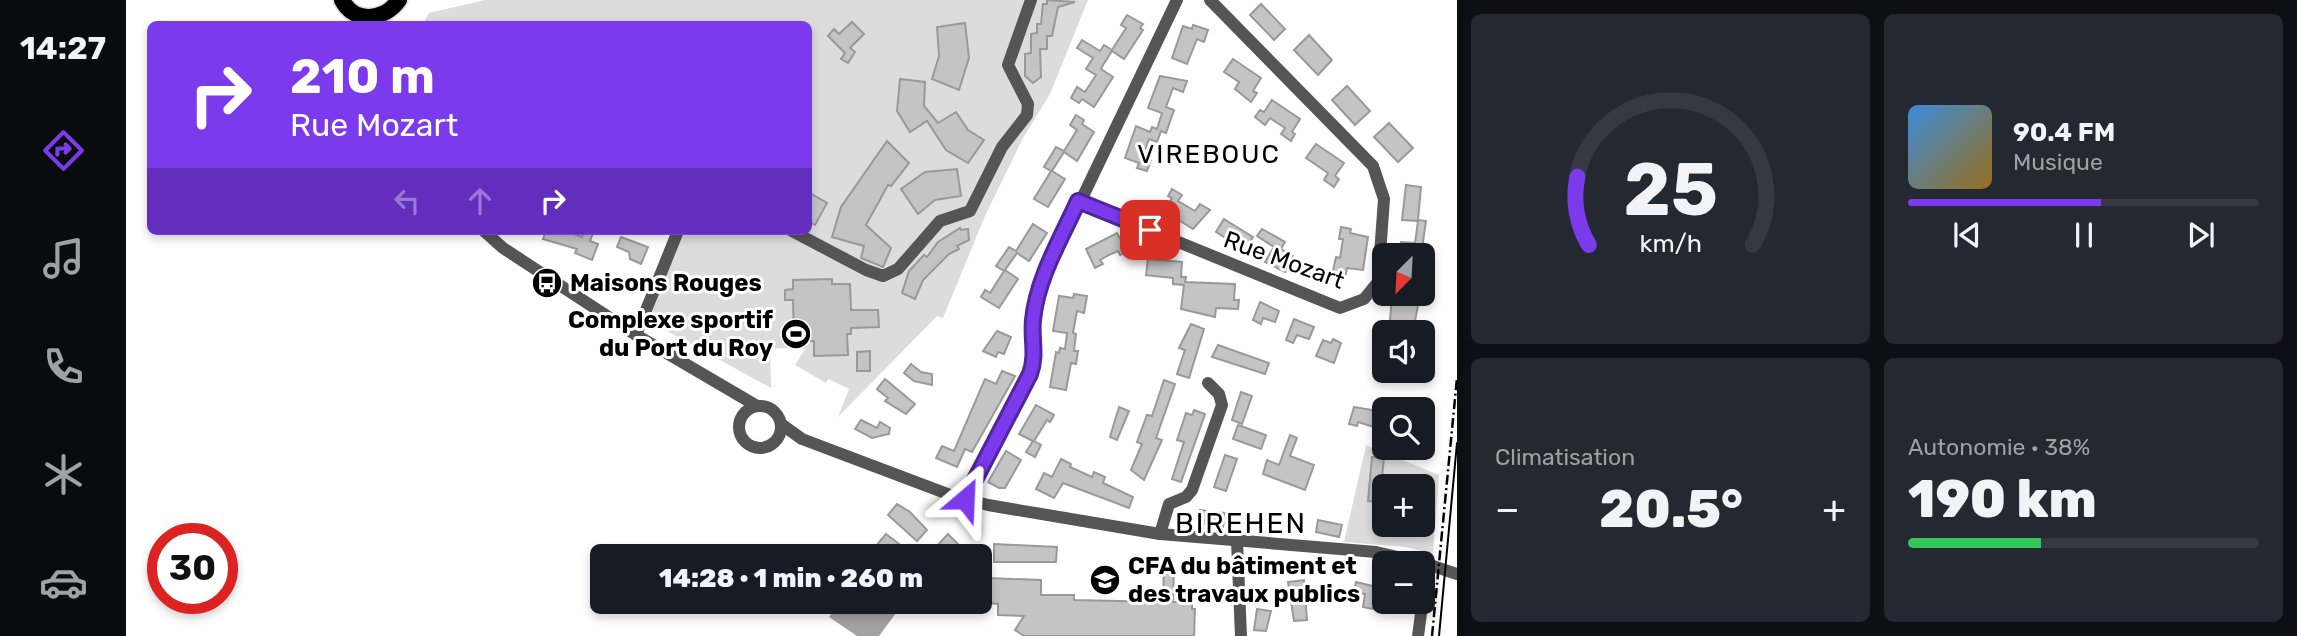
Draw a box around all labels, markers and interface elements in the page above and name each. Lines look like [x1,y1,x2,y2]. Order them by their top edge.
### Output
text: 14:27 [20,29,106,67]
text: 210 m [290,47,435,105]
icon: right [175,49,266,140]
text: Rue Mozart [290,106,458,144]
text: 90.4 FM [2013,117,2115,148]
icon: directions [39,126,88,175]
district label: VIREBOUC [1137,139,1281,170]
text: 25 [1623,148,1718,234]
text: Musique [2013,148,2103,176]
icon: left [388,182,426,220]
icon: ahead [461,182,499,220]
icon: right [534,182,572,220]
pin [1120,200,1180,260]
icon: arrive [1131,211,1169,249]
icon: previous [1948,216,1986,254]
icon: pause [2065,216,2103,254]
icon: next [2182,216,2220,254]
street label: Rue Mozart [1220,225,1348,295]
text: km/h [1639,229,1702,258]
icon: music [39,234,88,283]
north arrow [1372,243,1435,306]
map controls [1372,243,1435,614]
bus stop icon: Maisons Rouges [530,266,564,300]
place label: Maisons Rouges [570,269,762,297]
place label: Complexe sportif du Port du Roy [568,306,773,362]
sports icon: Complexe sportif du Port du Roy [779,317,813,351]
button: sound [1372,320,1435,383]
icon: phone [39,342,88,391]
button: search [1372,397,1435,460]
text: Autonomie · 38% [1908,433,2090,461]
text: Climatisation [1495,443,1635,471]
icon: climate [39,450,88,499]
position arrow [928,462,1002,536]
text: 190 km [1908,468,2097,530]
button: + [1372,474,1435,537]
text: 20.5° [1599,478,1743,540]
text: − [1495,486,1520,532]
text: + [1822,486,1846,532]
district label: BIREHEN [1175,507,1307,540]
speed limit sign: 30 [147,523,238,614]
button: − [1372,551,1435,614]
place label: CFA du bâtiment et des travaux publics [1128,552,1360,608]
icon: car [39,558,88,607]
text: 14:28 · 1 min · 260 m [659,563,923,594]
school or university icon: CFA du bâtiment et des travaux publics [1088,563,1122,597]

